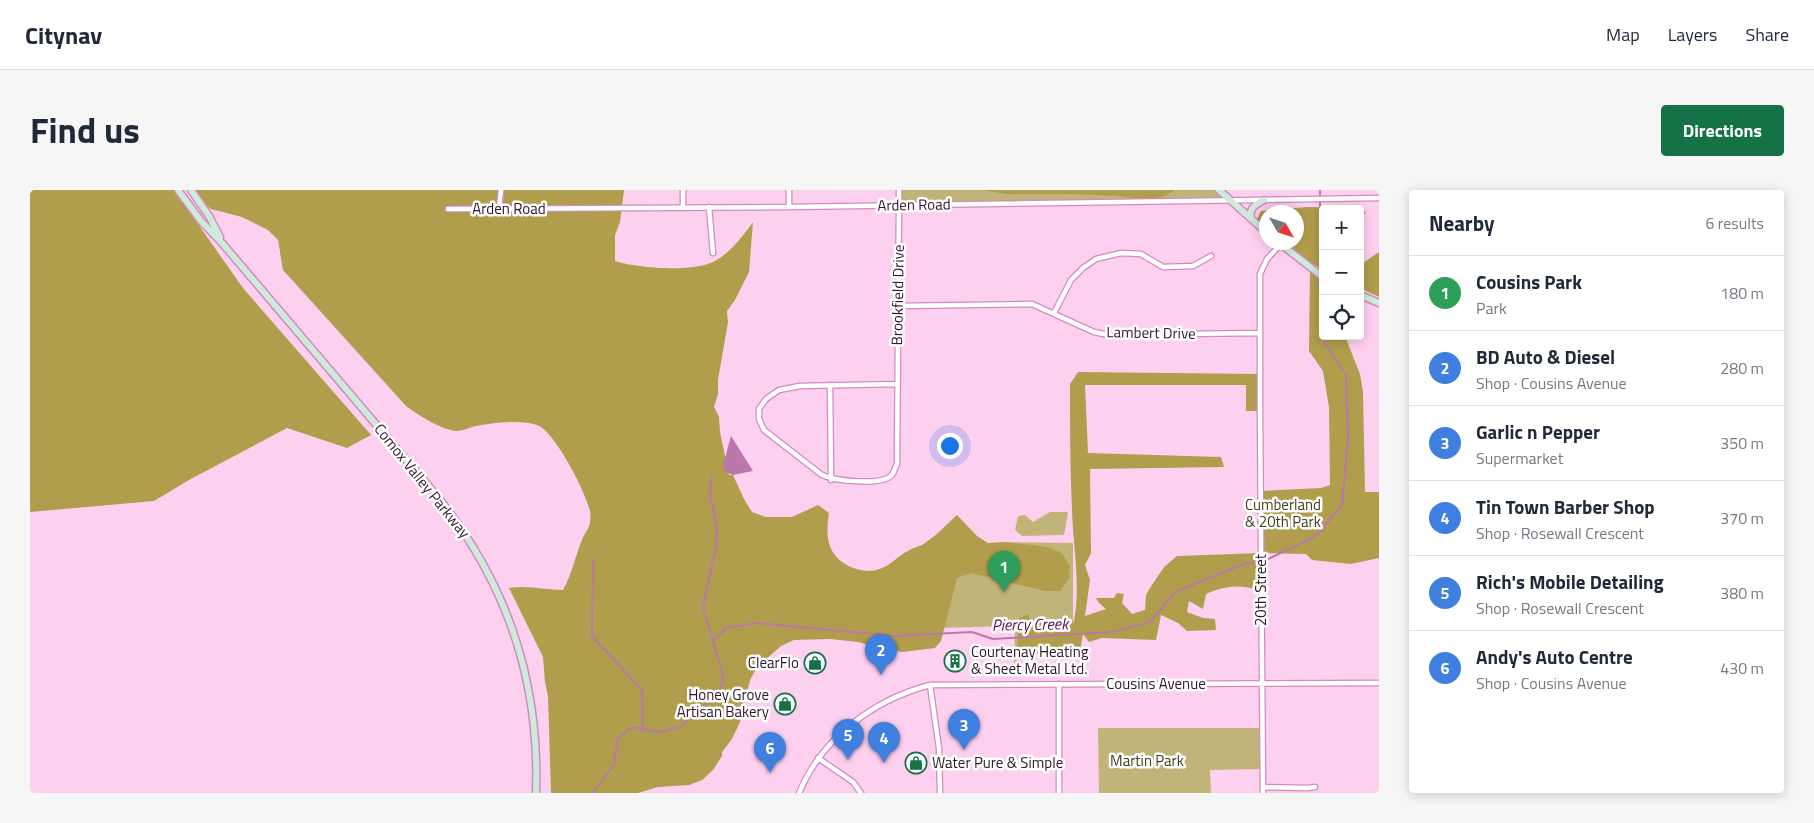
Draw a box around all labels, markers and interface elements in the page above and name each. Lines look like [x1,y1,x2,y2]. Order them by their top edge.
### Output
text: Citynav [25,17,102,53]
text: Map [1606,21,1640,48]
text: Layers [1668,21,1717,48]
text: Share [1745,21,1789,48]
text: Find us [30,103,140,157]
button: Directions [1661,105,1784,156]
street label: Arden Road [877,192,951,217]
street label: Arden Road [472,197,546,220]
north arrow [1259,205,1304,250]
map controls [1319,205,1364,340]
button: + [1319,205,1364,250]
text: Nearby [1429,207,1494,239]
text: 6 results [1705,211,1764,235]
street label: Brookfield Drive [885,244,910,346]
button: − [1319,250,1364,295]
text: Cousins Park [1476,267,1582,296]
text: 1 [1441,281,1449,305]
text: 180 m [1720,281,1764,305]
button: locate [1319,295,1364,340]
text: Park [1476,296,1507,320]
street label: Lambert Drive [1106,320,1196,345]
text: BD Auto & Diesel [1476,342,1615,371]
text: 2 [1441,356,1449,380]
text: 280 m [1720,356,1764,380]
text: Shop · Cousins Avenue [1476,371,1627,395]
text: Garlic n Pepper [1476,417,1600,446]
street label: Comox Valley Parkway [369,418,476,543]
text: 3 [1441,431,1449,455]
text: 350 m [1720,431,1764,455]
your location [937,433,963,459]
text: Supermarket [1476,446,1563,470]
text: Tin Town Barber Shop [1476,492,1655,521]
park label: Cumberland & 20th Park [1245,493,1321,533]
text: 4 [1441,506,1449,530]
text: 370 m [1720,506,1764,530]
text: Shop · Rosewall Crescent [1476,521,1644,545]
pin: 1 [988,551,1020,592]
street label: 20th Street [1249,553,1272,626]
text: Rich's Mobile Detailing [1476,567,1664,596]
text: 5 [1441,581,1449,605]
text: 380 m [1720,581,1764,605]
text: Shop · Rosewall Crescent [1476,596,1644,620]
water label: Piercy Creek [992,611,1070,637]
pin: 2 [865,634,897,675]
place label: Courtenay Heating & Sheet Metal Ltd. [971,640,1089,680]
text: Andy's Auto Centre [1476,642,1633,671]
building icon: Courtenay Heating & Sheet Metal Ltd. [943,649,967,673]
place label: ClearFlo [748,651,799,674]
shop icon: ClearFlo [803,651,827,675]
text: 6 [1441,656,1449,680]
text: 430 m [1720,656,1764,680]
text: Shop · Cousins Avenue [1476,671,1627,695]
street label: Cousins Avenue [1106,672,1206,695]
place label: Honey Grove Artisan Bakery [677,683,769,723]
shop icon: Honey Grove Artisan Bakery [773,692,797,716]
pin: 3 [948,709,980,750]
pin: 5 [832,719,864,760]
pin: 4 [868,722,900,763]
pin: 6 [754,732,786,773]
park label: Martin Park [1110,749,1184,772]
shop icon: Water Pure & Simple [904,751,928,775]
place label: Water Pure & Simple [932,751,1063,774]

